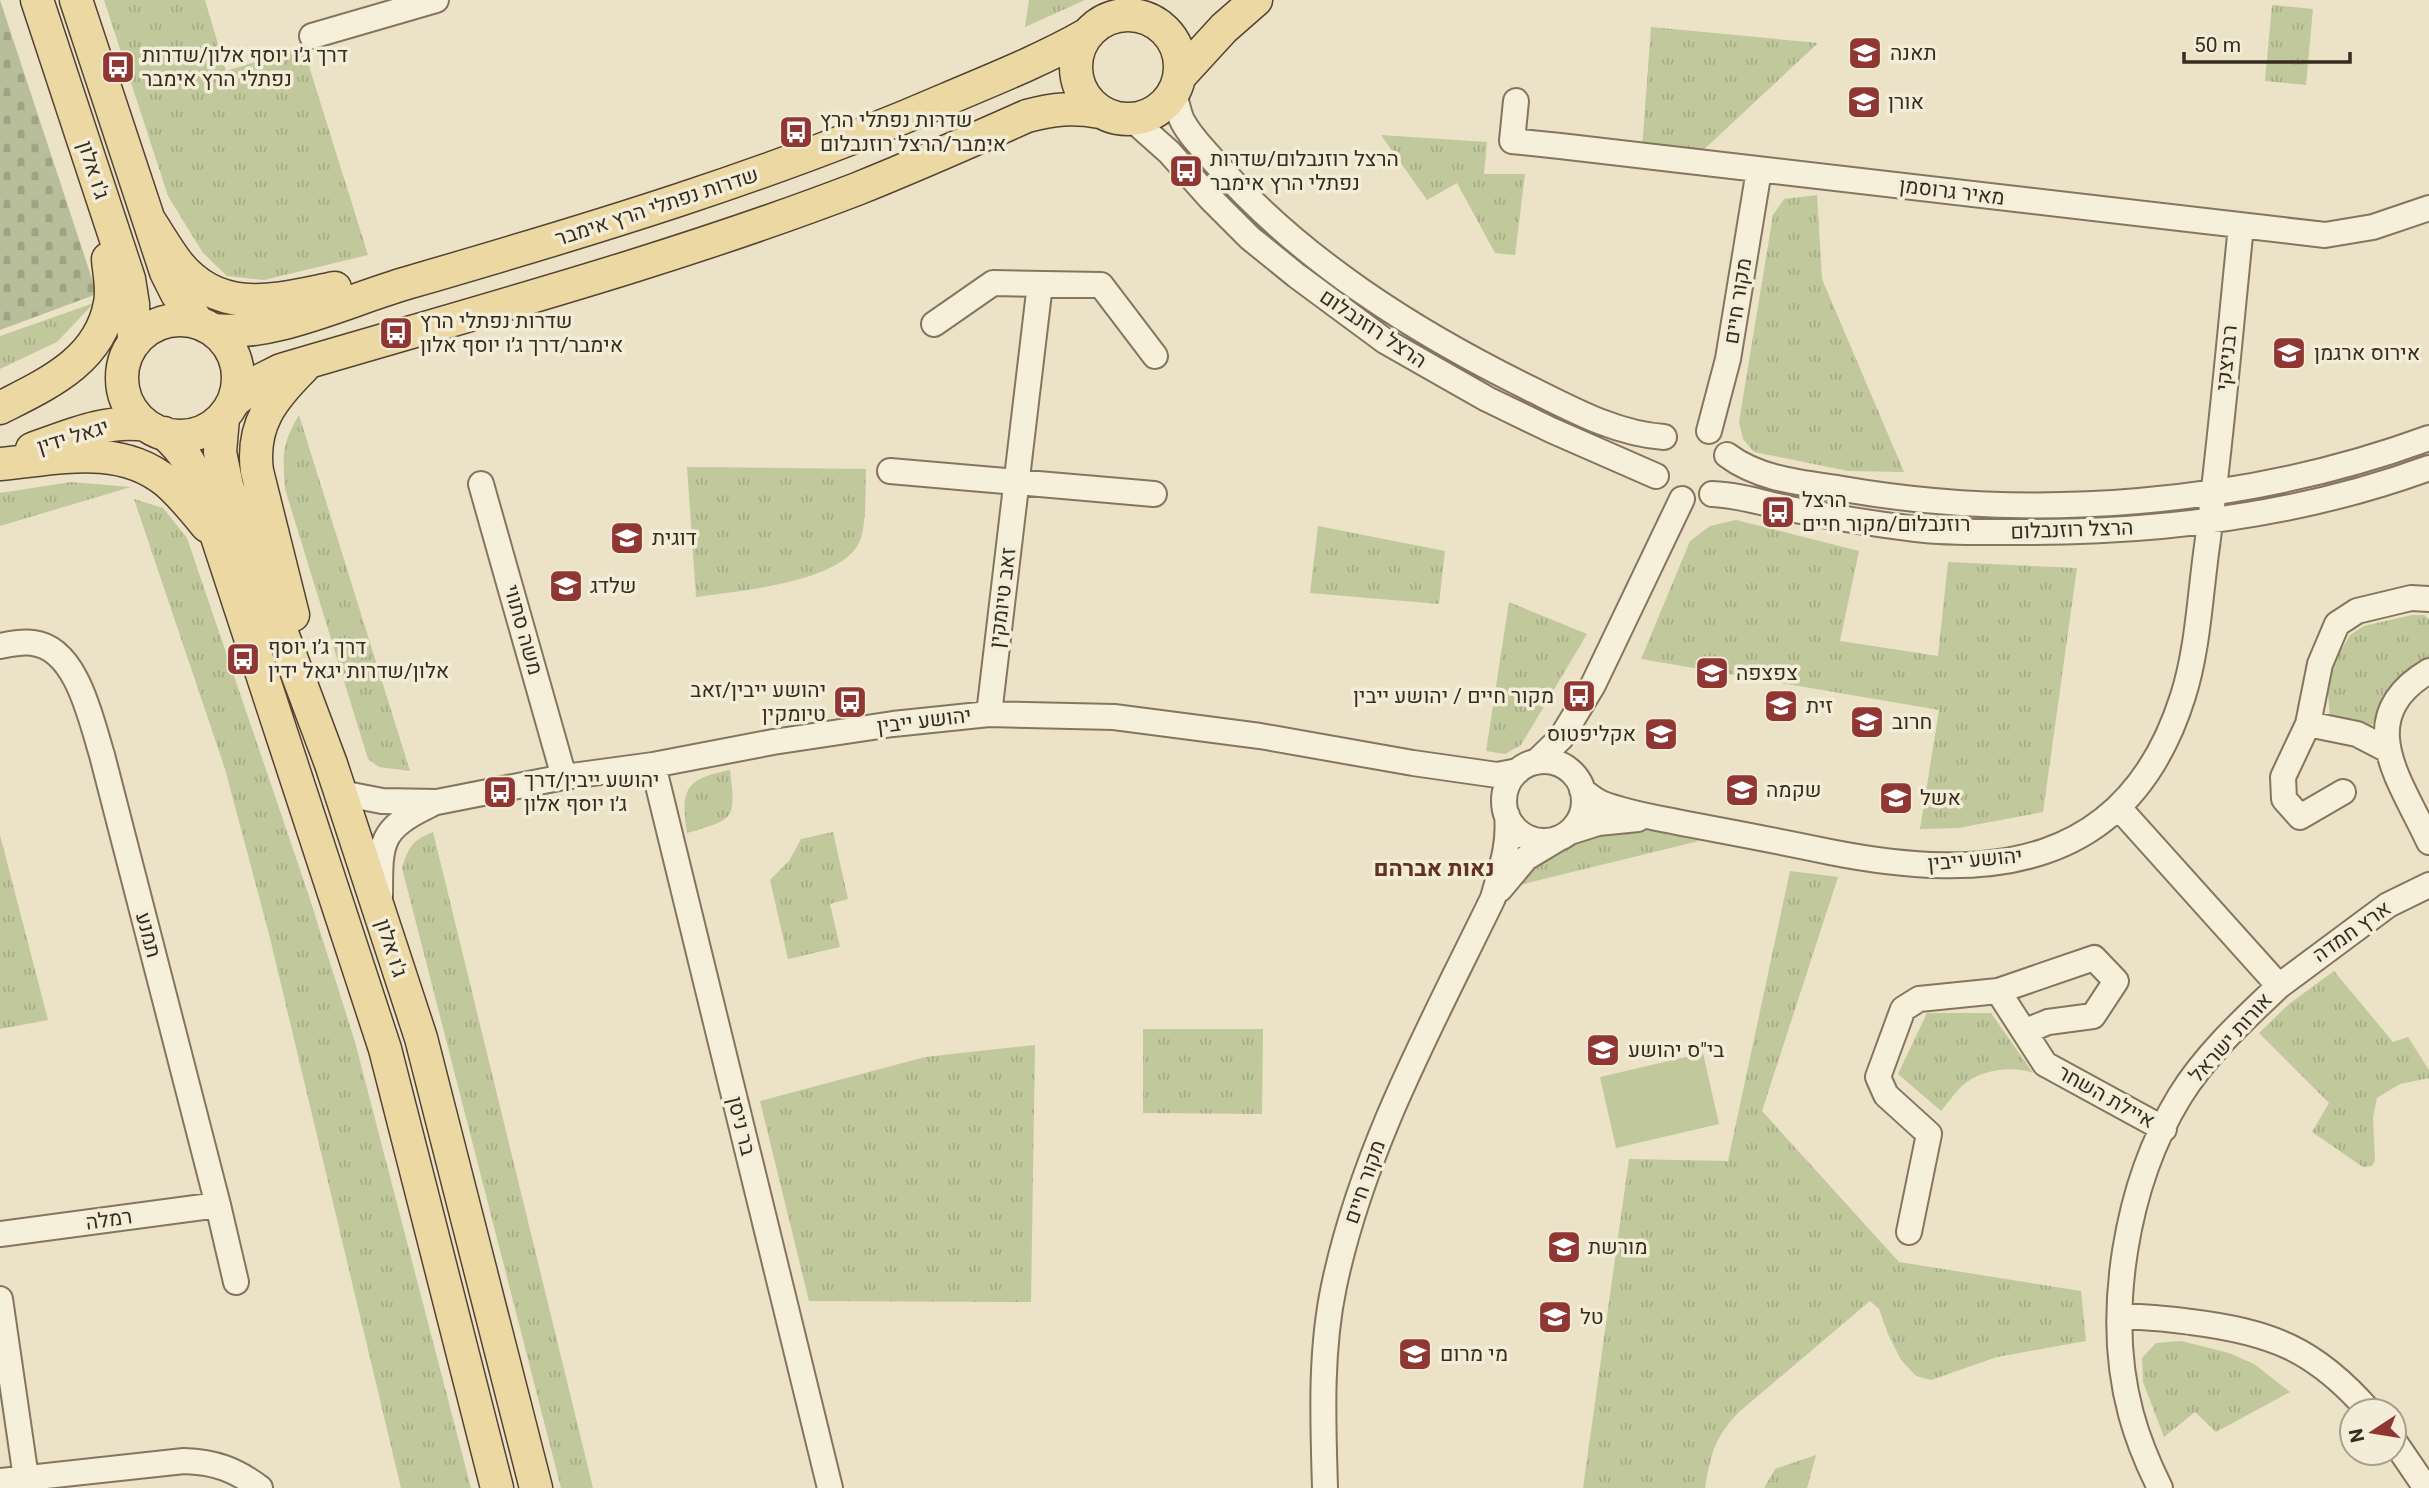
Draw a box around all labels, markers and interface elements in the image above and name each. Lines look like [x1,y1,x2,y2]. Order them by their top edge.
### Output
scale bar [2184,21,2350,65]
text: 50 m [2194,30,2241,61]
school or university icon: תאנה [1846,34,1884,72]
place label: תאנה [1890,38,1937,69]
place label: דרך ג׳ו יוסף אלון/שדרות נפתלי הרץ אימבר [142,40,348,95]
bus stop icon: דרך ג׳ו יוסף אלון/שדרות נפתלי הרץ אימבר [99,48,137,86]
school or university icon: אורן [1845,83,1883,121]
place label: אורן [1888,87,1924,118]
place label: שדרות נפתלי הרץ אימבר/הרצל רוזנבלום [820,105,1006,160]
bus stop icon: שדרות נפתלי הרץ אימבר/הרצל רוזנבלום [777,113,815,151]
street label: ג'ו אלון [69,137,117,203]
place label: הרצל רוזנבלום/שדרות נפתלי הרץ אימבר [1210,144,1399,199]
bus stop icon: הרצל רוזנבלום/שדרות נפתלי הרץ אימבר [1167,152,1205,190]
street label: שדרות נפתלי הרץ אימבר [551,159,763,255]
street label: מאיר גרוסמן [1897,170,2007,214]
street label: מקור חיים [1716,256,1760,346]
street label: הרצל רוזנבלום [1313,282,1433,376]
place label: שדרות נפתלי הרץ אימבר/דרך ג׳ו יוסף אלון [420,306,623,361]
bus stop icon: שדרות נפתלי הרץ אימבר/דרך ג׳ו יוסף אלון [377,314,415,352]
street label: רבניצקי [2208,323,2246,393]
school or university icon: אירוס ארגמן [2270,334,2308,372]
place label: אירוס ארגמן [2314,338,2420,369]
street label: יגאל ידין [33,411,113,463]
place label: הרצל רוזנבלום/מקור חיים [1802,485,1970,540]
bus stop icon: הרצל רוזנבלום/מקור חיים [1759,493,1797,531]
street label: הרצל רוזנבלום [2010,512,2134,548]
school or university icon: דוגית [608,519,646,557]
place label: דוגית [652,523,697,554]
street label: זאב טיומקין [981,546,1025,650]
school or university icon: שלדג [547,567,585,605]
place label: שלדג [590,571,637,602]
street label: משה סתווי [495,581,551,679]
place label: דרך ג׳ו יוסף אלון/שדרות יגאל ידין [268,632,449,687]
bus stop icon: דרך ג׳ו יוסף אלון/שדרות יגאל ידין [224,640,262,678]
school or university icon: צפצפה [1693,654,1731,692]
place label: צפצפה [1736,658,1798,689]
place label: יהושע ייבין/זאב טיומקין [690,675,826,730]
bus stop icon: מקור חיים / יהושע ייבין [1560,677,1598,715]
place label: מקור חיים / יהושע ייבין [1353,681,1554,712]
bus stop icon: יהושע ייבין/זאב טיומקין [831,683,869,721]
school or university icon: זית [1762,687,1800,725]
place label: זית [1806,691,1833,722]
street label: יהושע ייבין [875,700,973,742]
school or university icon: חרוב [1848,703,1886,741]
place label: חרוב [1892,707,1932,738]
school or university icon: אקליפטוס [1642,715,1680,753]
place label: אקליפטוס [1547,719,1636,750]
place label: יהושע ייבין/דרך ג׳ו יוסף אלון [524,765,659,820]
school or university icon: שקמה [1723,771,1761,809]
bus stop icon: יהושע ייבין/דרך ג׳ו יוסף אלון [481,773,519,811]
place label: שקמה [1766,775,1821,806]
school or university icon: אשל [1877,779,1915,817]
place label: אשל [1920,783,1961,814]
street label: יהושע ייבין [1926,840,2024,880]
district label: נאות אברהם [1373,852,1495,886]
street label: ארץ חמדה [2306,894,2398,970]
street label: תמנע [127,909,169,961]
street label: ג'ו אלון [367,915,415,981]
street label: אורות ישראל [2182,986,2280,1090]
school or university icon: בי"ס יהושע [1584,1031,1622,1069]
place label: בי"ס יהושע [1628,1035,1724,1066]
street label: איילת השחר [2052,1057,2160,1137]
street label: בר ניסן [719,1093,763,1159]
street label: מקור חיים [1336,1136,1394,1228]
street label: רמלה [84,1201,134,1239]
school or university icon: מורשת [1545,1228,1583,1266]
place label: מורשת [1588,1232,1648,1263]
school or university icon: טל [1536,1298,1574,1336]
place label: טל [1580,1302,1604,1333]
school or university icon: מי מרום [1396,1335,1434,1373]
place label: מי מרום [1440,1339,1508,1370]
north arrow [2338,1397,2408,1467]
text: N [2342,1426,2372,1445]

